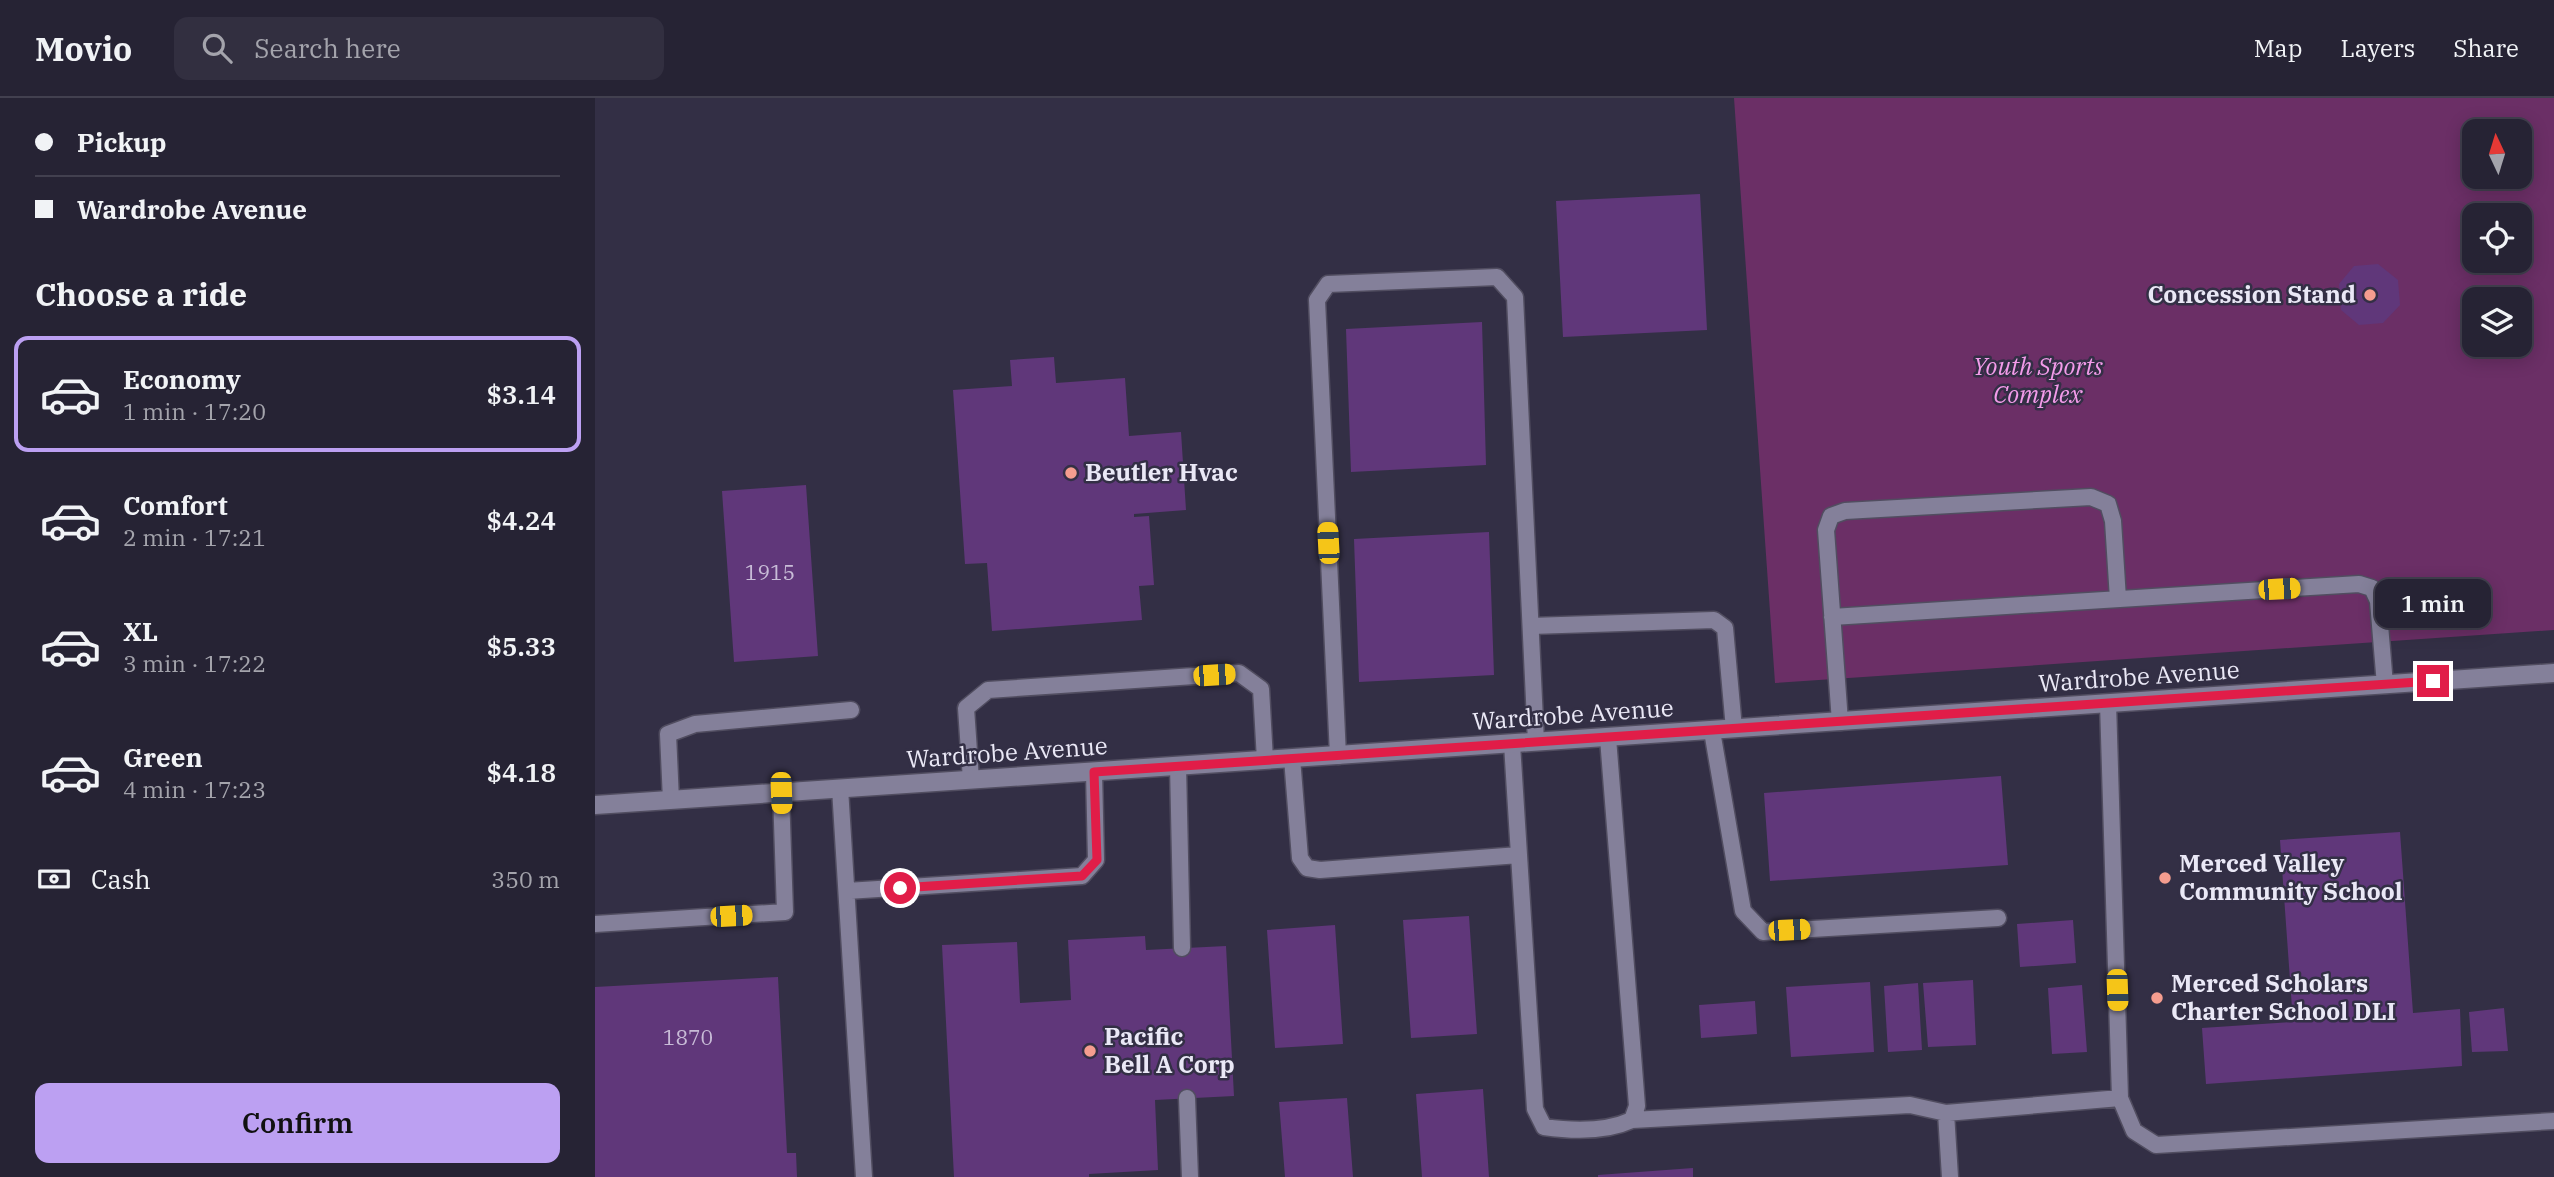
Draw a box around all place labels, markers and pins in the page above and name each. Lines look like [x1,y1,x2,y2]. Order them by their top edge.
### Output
place label: Concession Stand [2148,278,2356,310]
marker: Concession Stand [2362,287,2378,303]
place label: Beutler Hvac [1085,456,1238,488]
marker: Beutler Hvac [1063,465,1079,481]
place label: Merced Valley Community School [2179,847,2403,907]
marker: Merced Valley Community School [2157,870,2173,886]
place label: Merced Scholars Charter School DLI [2171,967,2396,1027]
marker: Merced Scholars Charter School DLI [2149,990,2165,1006]
place label: Pacific Bell A Corp [1104,1020,1235,1080]
marker: Pacific Bell A Corp [1082,1043,1098,1059]

